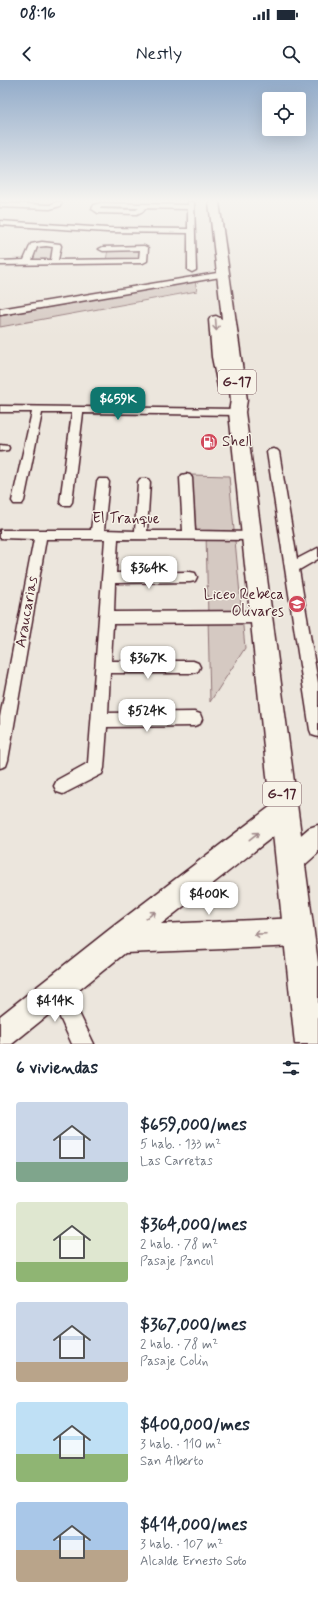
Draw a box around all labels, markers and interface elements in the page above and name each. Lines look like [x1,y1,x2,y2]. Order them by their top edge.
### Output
text: 08:16 [20,4,56,24]
text: Nestly [136,42,182,66]
icon: back [16,43,38,65]
icon: search [280,43,302,65]
map controls [262,92,306,136]
button: locate [262,92,306,136]
one-way arrow [213,318,220,331]
road number: G-17 [218,370,256,394]
pin: $659K [90,387,146,421]
text: $659K [99,391,137,408]
fuel station icon: Shell [199,432,219,452]
place label: Shell [222,432,252,452]
street label: El Tranque [92,509,160,529]
pin: $364K [121,556,177,590]
text: $364K [130,560,168,577]
street label: Araucarias [11,574,43,649]
place label: Liceo Rebeca Olivares [203,585,284,622]
school or university icon: Liceo Rebeca Olivares [287,594,307,614]
pin: $367K [120,646,176,680]
text: $367K [129,650,167,667]
pin: $524K [119,699,175,733]
text: $524K [127,703,167,720]
road number: G-17 [263,782,301,806]
one-way arrow [248,832,259,840]
pin: $400K [181,882,237,916]
text: $400K [189,886,229,903]
one-way arrow [145,911,156,919]
one-way arrow [254,930,267,938]
pin: $414K [27,989,83,1023]
text: $414K [36,993,74,1010]
text: 6 viviendas [16,1057,98,1079]
icon: filters [280,1057,302,1079]
text: $659,000/mes [140,1114,247,1136]
icon: home [48,1118,96,1166]
text: 5 hab. · 133 m² [140,1136,221,1153]
text: Las Carretas [140,1153,213,1170]
text: $364,000/mes [140,1214,247,1236]
icon: home [48,1218,96,1266]
text: 2 hab. · 78 m² [140,1236,218,1253]
text: Pasaje Pancul [140,1253,214,1270]
text: $367,000/mes [140,1314,247,1336]
icon: home [48,1318,96,1366]
text: 2 hab. · 78 m² [140,1336,218,1353]
text: Pasaje Colin [140,1353,208,1370]
text: $400,000/mes [140,1414,250,1436]
icon: home [48,1418,96,1466]
text: 3 hab. · 110 m² [140,1436,222,1453]
text: San Alberto [140,1453,204,1470]
text: $414,000/mes [140,1514,247,1536]
icon: home [48,1518,96,1566]
text: 3 hab. · 107 m² [140,1536,223,1553]
text: Alcalde Ernesto Soto [140,1553,247,1570]

